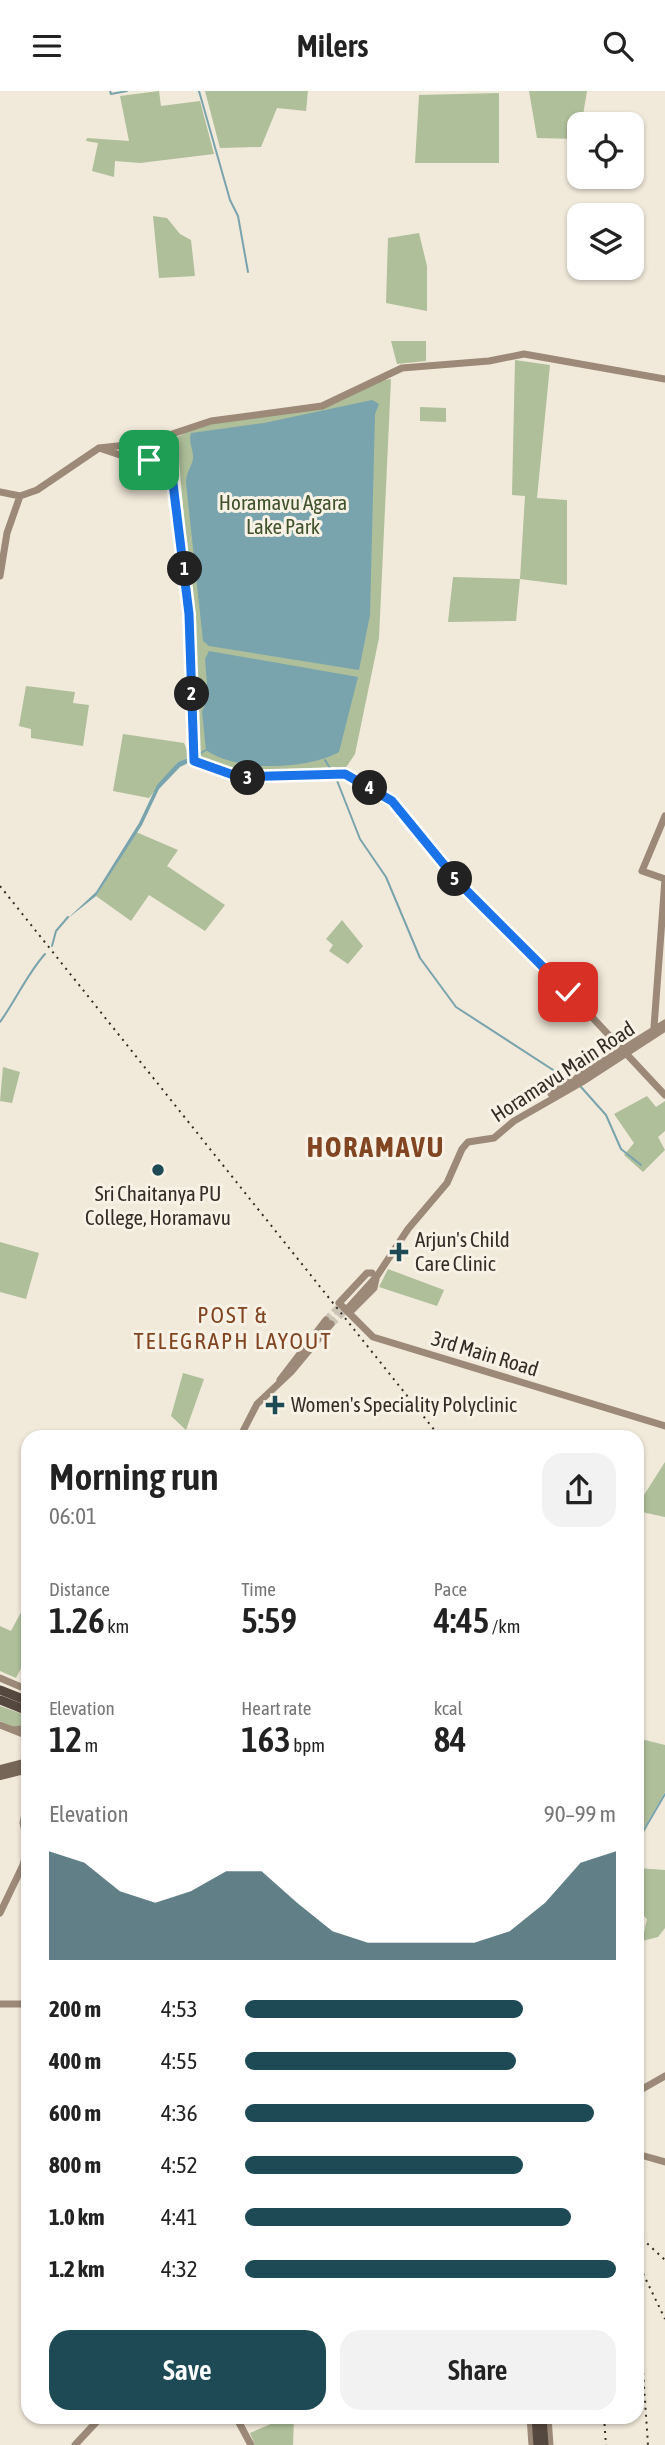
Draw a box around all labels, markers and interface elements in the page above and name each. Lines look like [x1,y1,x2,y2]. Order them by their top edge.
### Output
icon: menu [28,27,66,65]
text: Milers [296,27,369,64]
icon: search [599,27,637,65]
map controls [567,112,644,280]
button: locate [567,112,644,189]
button: layers [567,203,644,280]
pin [119,430,179,490]
icon: arrive [130,441,168,479]
park label: Horamavu Agara Lake Park [219,490,347,538]
pin: 1 [168,552,202,587]
text: 1 [180,557,189,579]
pin: 2 [174,677,210,711]
text: 2 [187,682,196,704]
pin: 3 [230,761,266,795]
text: 3 [243,766,252,788]
pin: 4 [352,771,388,805]
text: 4 [365,776,374,798]
pin: 5 [438,861,472,897]
text: 5 [450,867,459,889]
pin [538,962,598,1022]
icon: check [549,973,587,1011]
street label: Horamavu Main Road [486,1016,639,1126]
district label: HORAMAVU [307,1131,445,1163]
marker: Sri Chaitanya PU College, Horamavu [150,1162,166,1178]
place label: Sri Chaitanya PU College, Horamavu [85,1181,231,1229]
place label: Arjun's Child Care Clinic [415,1227,510,1275]
marker: Arjun's Child Care Clinic [389,1242,409,1262]
district label: POST & TELEGRAPH LAYOUT [133,1302,333,1354]
street label: 3rd Main Road [429,1325,542,1381]
place label: Women's Speciality Polyclinic [291,1392,517,1416]
marker: Women's Speciality Polyclinic [265,1395,285,1415]
button: share [542,1453,616,1527]
text: Morning run [49,1455,219,1498]
text: 06:01 [49,1503,97,1529]
text: Distance [49,1578,110,1600]
text: Time [241,1578,276,1600]
text: Pace [434,1578,467,1600]
text: 1.26 [49,1600,105,1640]
text: 5:59 [241,1600,297,1640]
text: 4:45 [434,1600,489,1640]
text: km [105,1615,129,1637]
text: /km [489,1615,520,1637]
text: Elevation [49,1697,115,1719]
text: Heart rate [241,1697,311,1719]
text: kcal [434,1697,463,1719]
text: 12 [49,1719,82,1759]
text: 163 [241,1719,291,1759]
text: 84 [434,1719,467,1759]
text: m [82,1734,98,1756]
text: bpm [291,1734,325,1756]
text: Elevation [49,1801,129,1827]
text: 90–99 m [544,1801,616,1827]
text: 200 m [49,1996,101,2022]
text: 4:53 [161,1996,198,2022]
text: 400 m [49,2048,101,2074]
text: 4:55 [161,2048,198,2074]
text: 600 m [49,2100,101,2126]
text: 4:36 [161,2100,198,2126]
text: 800 m [49,2152,101,2178]
text: 4:52 [161,2152,198,2178]
text: 1.0 km [49,2204,105,2230]
text: 4:41 [161,2204,198,2230]
text: 1.2 km [49,2256,105,2282]
text: 4:32 [161,2256,198,2282]
button: Save [49,2330,326,2410]
button: Share [340,2330,616,2410]

